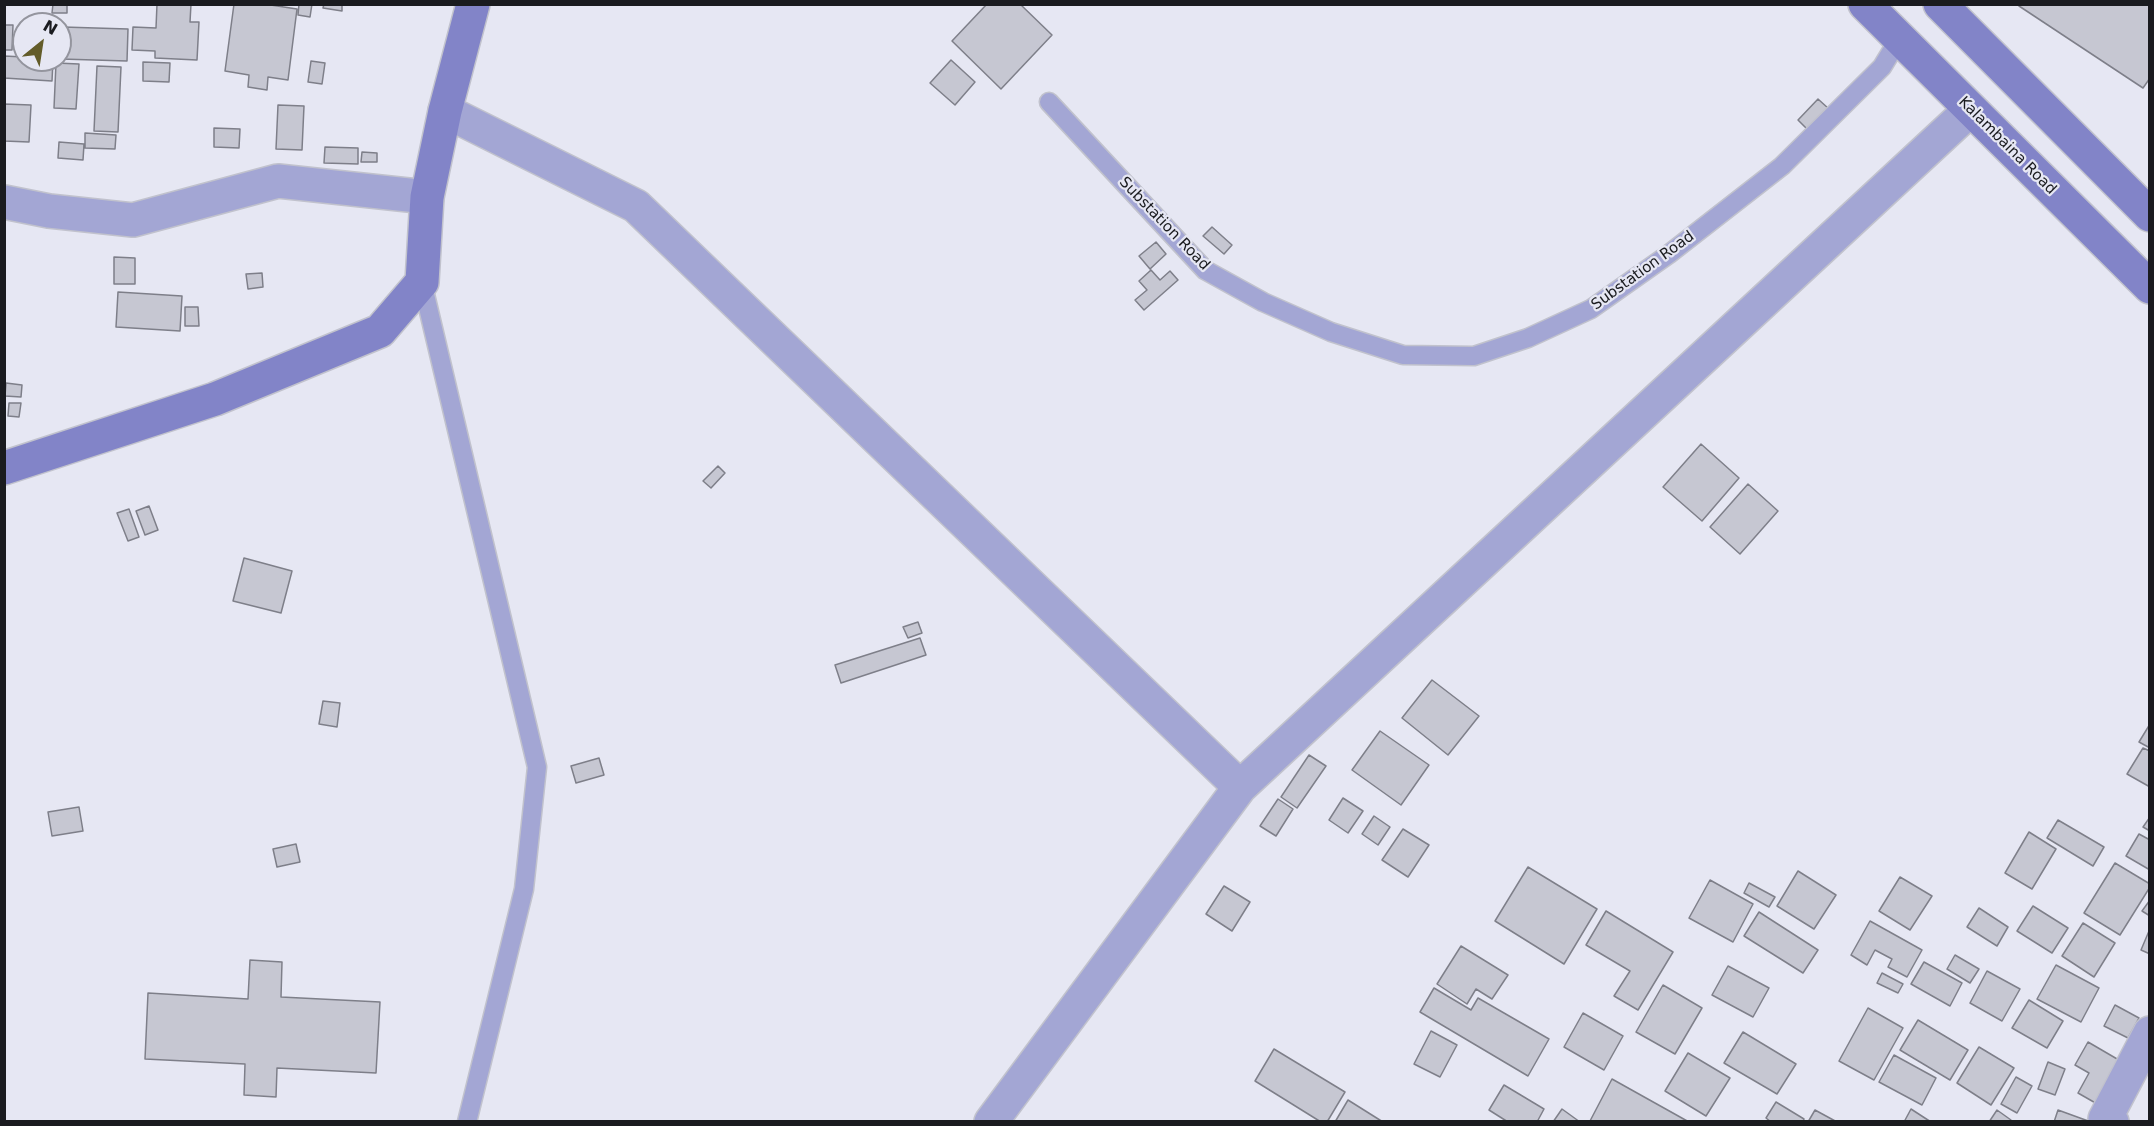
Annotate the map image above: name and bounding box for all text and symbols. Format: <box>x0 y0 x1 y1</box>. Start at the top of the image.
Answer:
north arrow <box>12 12 72 72</box>
text: N <box>40 16 61 39</box>
street label: Kalambaina Road <box>1954 93 2060 199</box>
street label: Substation Road <box>1115 174 1213 274</box>
street label: Substation Road <box>1588 228 1698 314</box>

